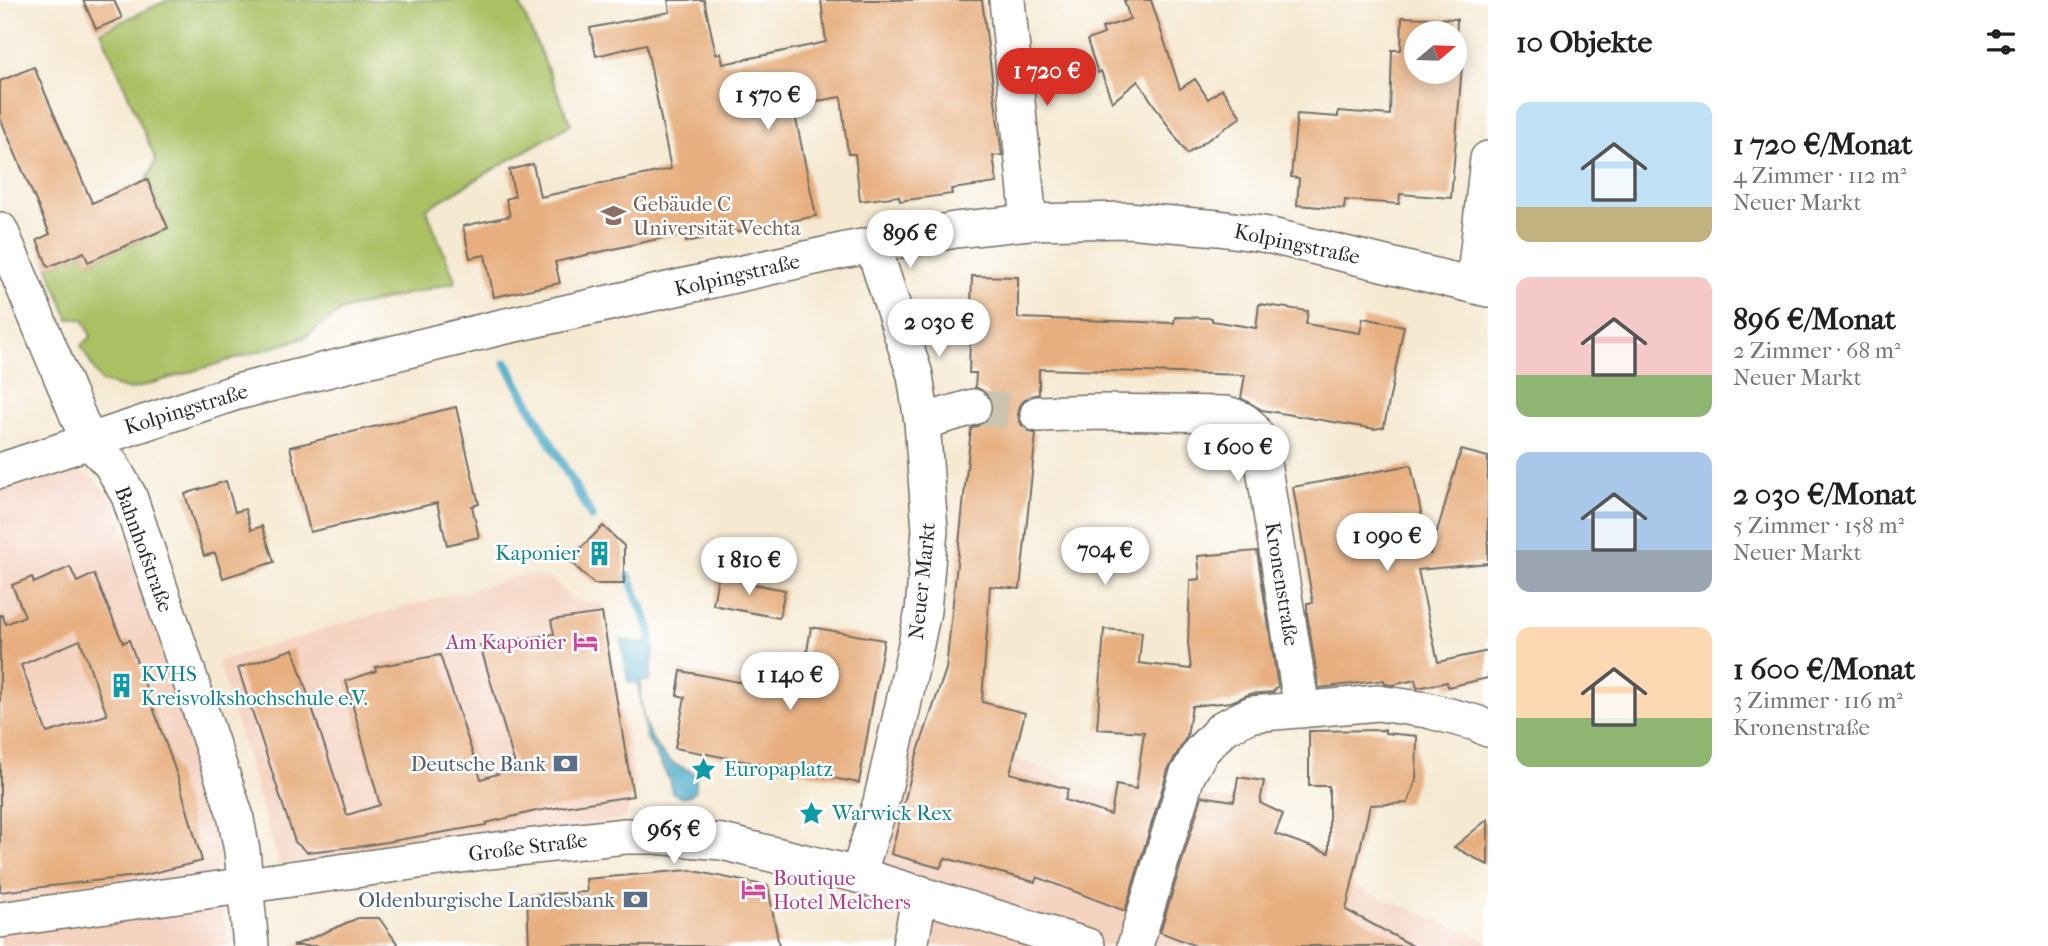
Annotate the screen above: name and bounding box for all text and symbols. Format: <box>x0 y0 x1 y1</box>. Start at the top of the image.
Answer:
north arrow <box>1404 21 1466 84</box>
map controls <box>1404 21 1467 84</box>
icon: filters <box>1982 23 2020 61</box>
text: 10 Objekte <box>1516 25 1652 60</box>
pin: 1 720 € <box>982 48 1112 108</box>
text: 1 720 € <box>1013 57 1081 84</box>
pin: 1 570 € <box>703 72 833 132</box>
text: 1 570 € <box>735 81 801 108</box>
text: 1 720 €/Monat <box>1733 127 1912 162</box>
icon: home <box>1572 130 1656 214</box>
text: 4 Zimmer · 112 m² <box>1733 162 1906 189</box>
text: Neuer Markt <box>1733 189 1862 216</box>
place label: Gebäude C Universität Vechta <box>633 192 801 240</box>
school or university icon: Gebäude C Universität Vechta <box>599 202 627 230</box>
pin: 896 € <box>861 210 959 270</box>
text: 896 € <box>883 219 937 246</box>
street label: Kolpingstraße <box>1232 219 1362 269</box>
street label: Kolpingstraße <box>672 249 802 301</box>
pin: 2 030 € <box>874 300 1004 359</box>
text: 896 €/Monat <box>1733 302 1896 337</box>
icon: home <box>1572 305 1656 389</box>
text: 2 030 € <box>904 308 974 335</box>
text: 2 Zimmer · 68 m² <box>1733 337 1900 364</box>
text: Neuer Markt <box>1733 364 1862 391</box>
street label: Kolpingstraße <box>121 379 251 439</box>
pin: 1 600 € <box>1173 424 1303 484</box>
text: 1 600 € <box>1203 433 1273 460</box>
text: 2 030 €/Monat <box>1733 477 1916 512</box>
icon: home <box>1572 480 1656 564</box>
street label: Bahnhofstraße <box>110 483 178 615</box>
text: 5 Zimmer · 158 m² <box>1733 512 1904 539</box>
pin: 1 090 € <box>1322 514 1452 573</box>
street label: Kronenstraße <box>1260 520 1304 648</box>
street label: Neuer Markt <box>904 521 940 641</box>
text: 1 090 € <box>1352 522 1422 549</box>
pin: 704 € <box>1056 528 1154 587</box>
text: 704 € <box>1077 536 1133 563</box>
pin: 1 810 € <box>684 538 814 597</box>
building icon: Kaponier <box>586 539 614 567</box>
text: Neuer Markt <box>1733 539 1862 566</box>
place label: Kaponier <box>495 541 580 565</box>
text: 1 810 € <box>717 546 781 573</box>
hotel icon: Am Kaponier <box>572 628 600 656</box>
place label: Am Kaponier <box>445 630 566 654</box>
pin: 1 140 € <box>725 652 855 712</box>
text: 1 600 €/Monat <box>1733 652 1915 687</box>
icon: home <box>1572 655 1656 739</box>
text: 1 140 € <box>757 661 823 688</box>
place label: KVHS Kreisvolkshochschule e.V. <box>141 662 368 710</box>
building icon: KVHS Kreisvolkshochschule e.V. <box>107 672 135 700</box>
text: 3 Zimmer · 116 m² <box>1733 687 1903 714</box>
text: Kronenstraße <box>1733 714 1870 741</box>
bank icon: Deutsche Bank <box>552 750 580 778</box>
place label: Deutsche Bank <box>410 752 546 776</box>
place icon: Europaplatz <box>690 755 718 783</box>
place label: Europaplatz <box>724 757 833 781</box>
place icon: Warwick Rex <box>798 799 826 827</box>
place label: Warwick Rex <box>831 801 952 825</box>
pin: 965 € <box>625 806 723 866</box>
text: 965 € <box>647 815 701 842</box>
street label: Große Straße <box>467 828 589 866</box>
place label: Boutique Hotel Melchers <box>773 866 911 914</box>
hotel icon: Boutique Hotel Melchers <box>739 876 767 904</box>
bank icon: Oldenburgische Landesbank <box>621 886 649 914</box>
place label: Oldenburgische Landesbank <box>358 888 615 912</box>

